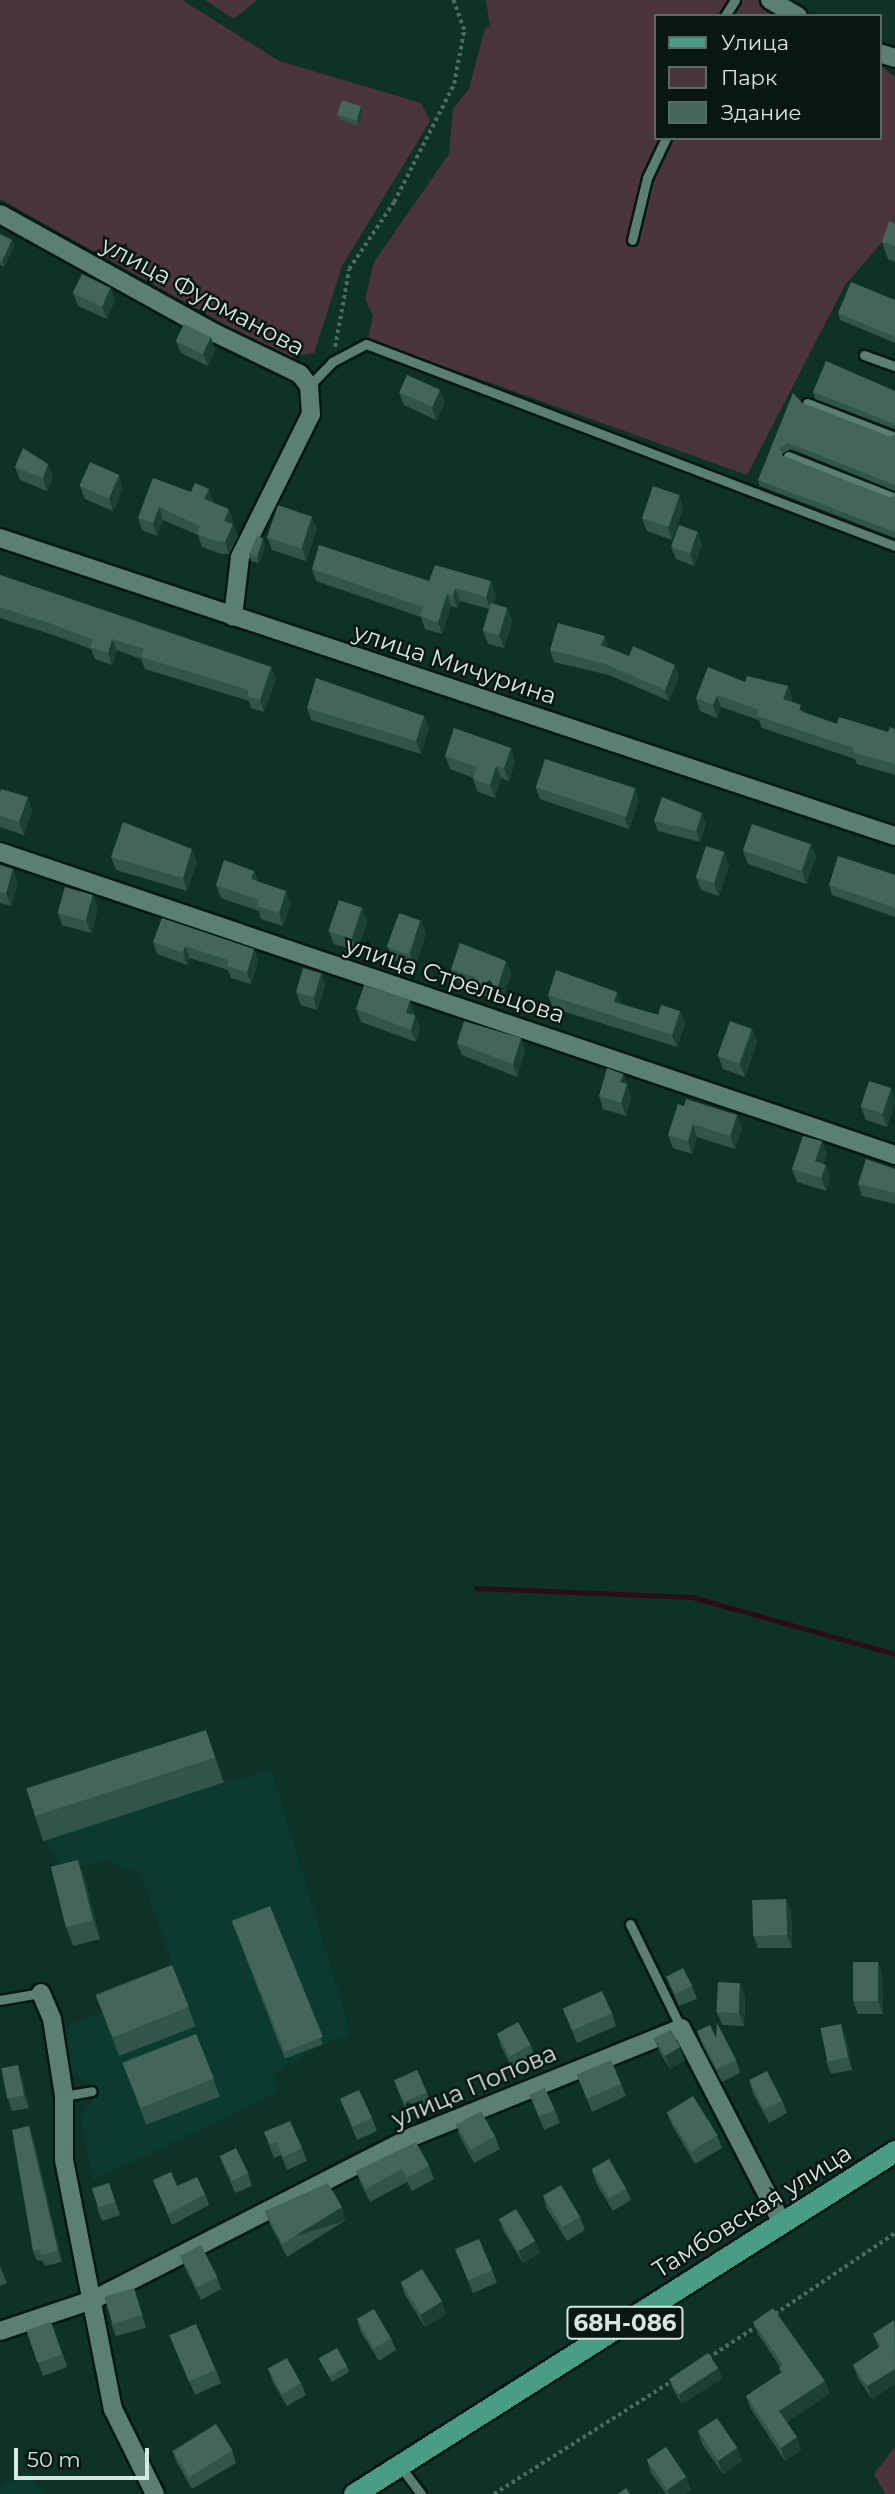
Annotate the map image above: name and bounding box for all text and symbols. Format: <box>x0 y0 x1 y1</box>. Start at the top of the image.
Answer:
legend <box>654 14 881 140</box>
text: Улица <box>721 30 789 55</box>
text: Парк <box>721 65 777 90</box>
text: Здание <box>721 100 802 125</box>
street label: улица Фурманова <box>96 230 310 362</box>
street label: улица Мичурина <box>350 618 560 710</box>
street label: улица Стрельцова <box>341 931 569 1029</box>
street label: улица Попова <box>387 2038 561 2134</box>
street label: Тамбовская улица <box>647 2138 857 2284</box>
road number: 68Н-086 <box>566 2304 684 2342</box>
scale bar <box>18 2434 152 2478</box>
text: 50 m <box>27 2447 81 2472</box>

